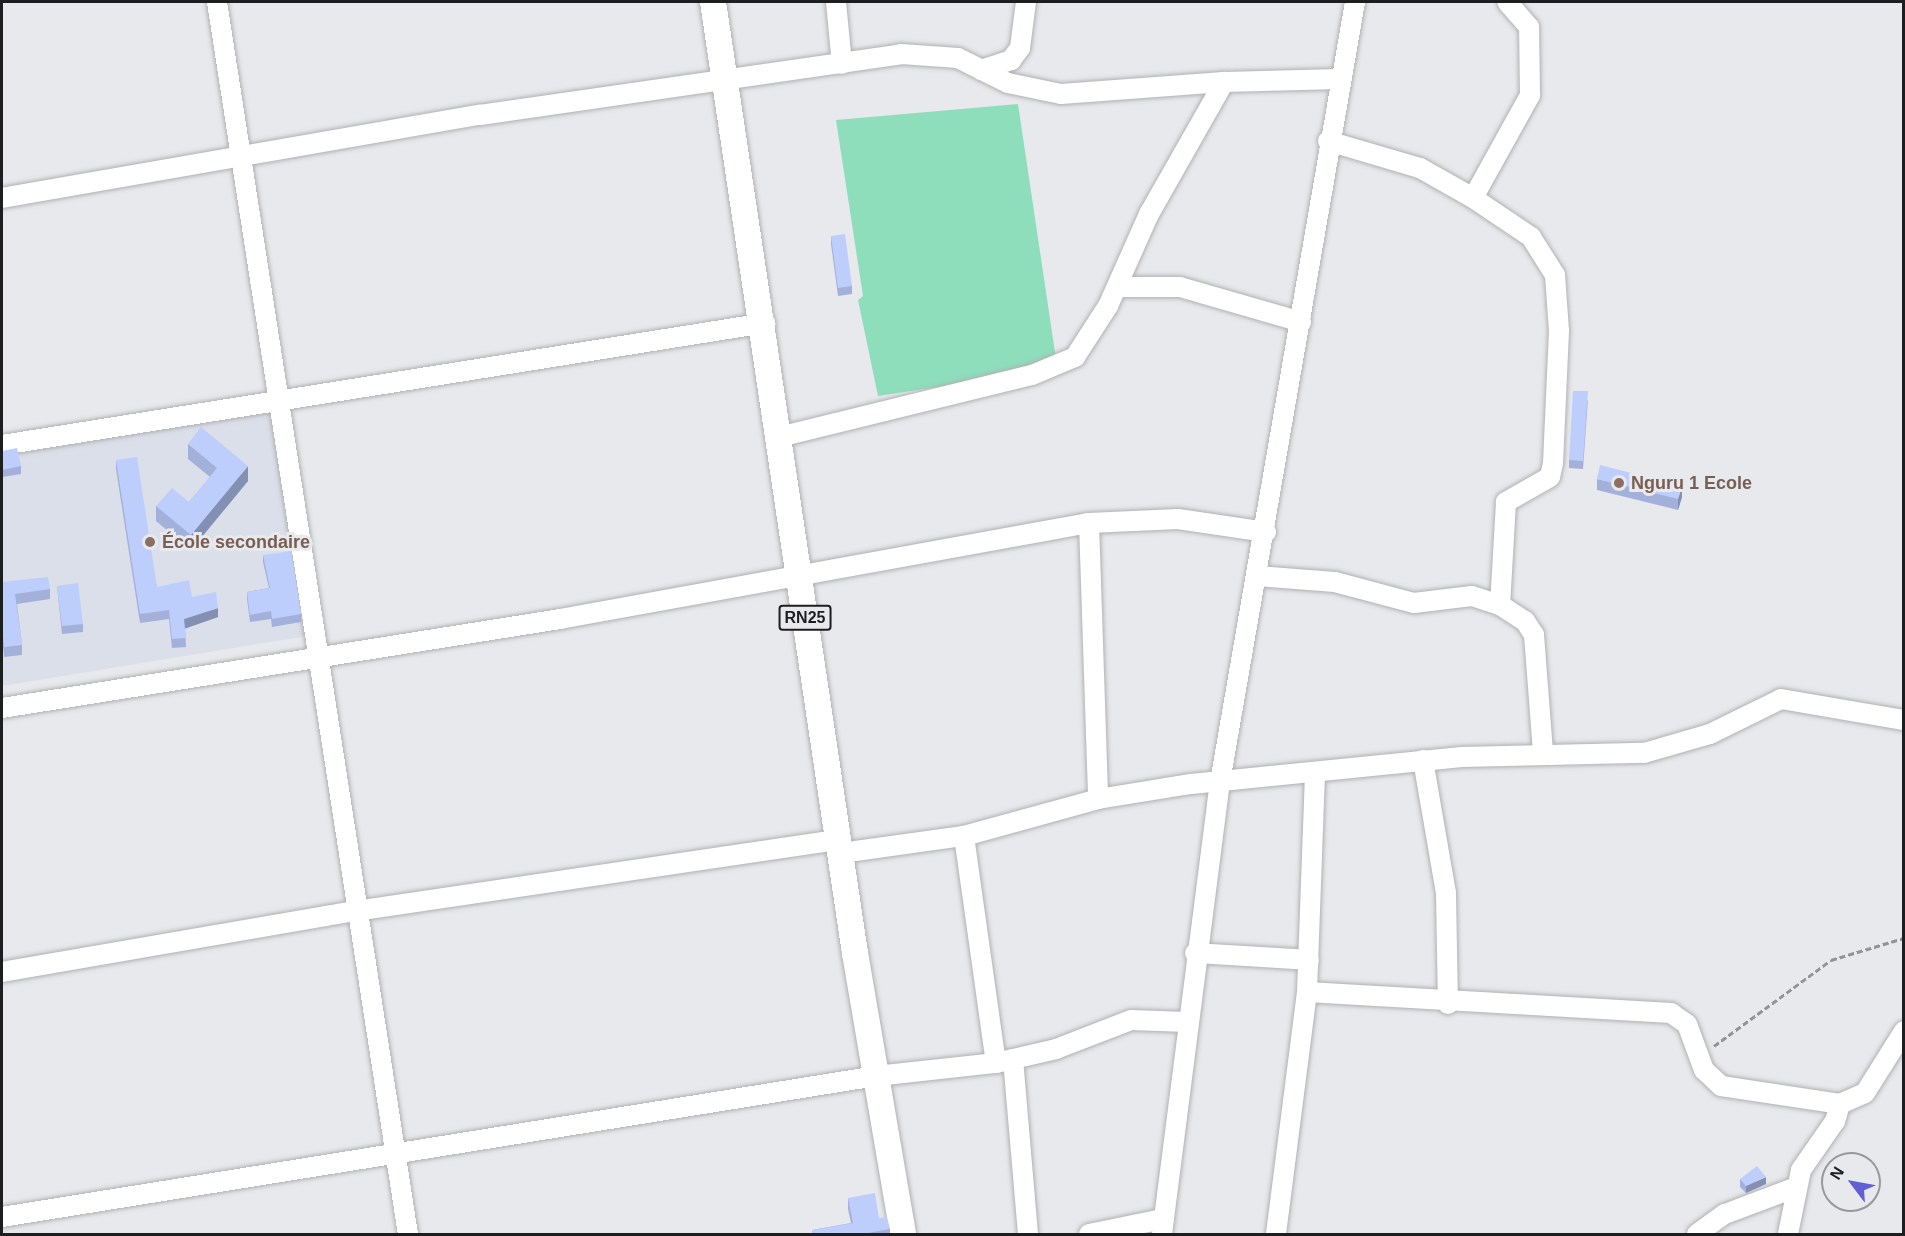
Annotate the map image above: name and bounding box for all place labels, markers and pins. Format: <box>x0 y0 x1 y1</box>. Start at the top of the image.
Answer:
place label: Nguru 1 Ecole <box>1631 472 1752 494</box>
marker: Nguru 1 Ecole <box>1612 476 1626 490</box>
place label: École secondaire <box>162 531 310 553</box>
marker: École secondaire <box>143 535 157 549</box>

